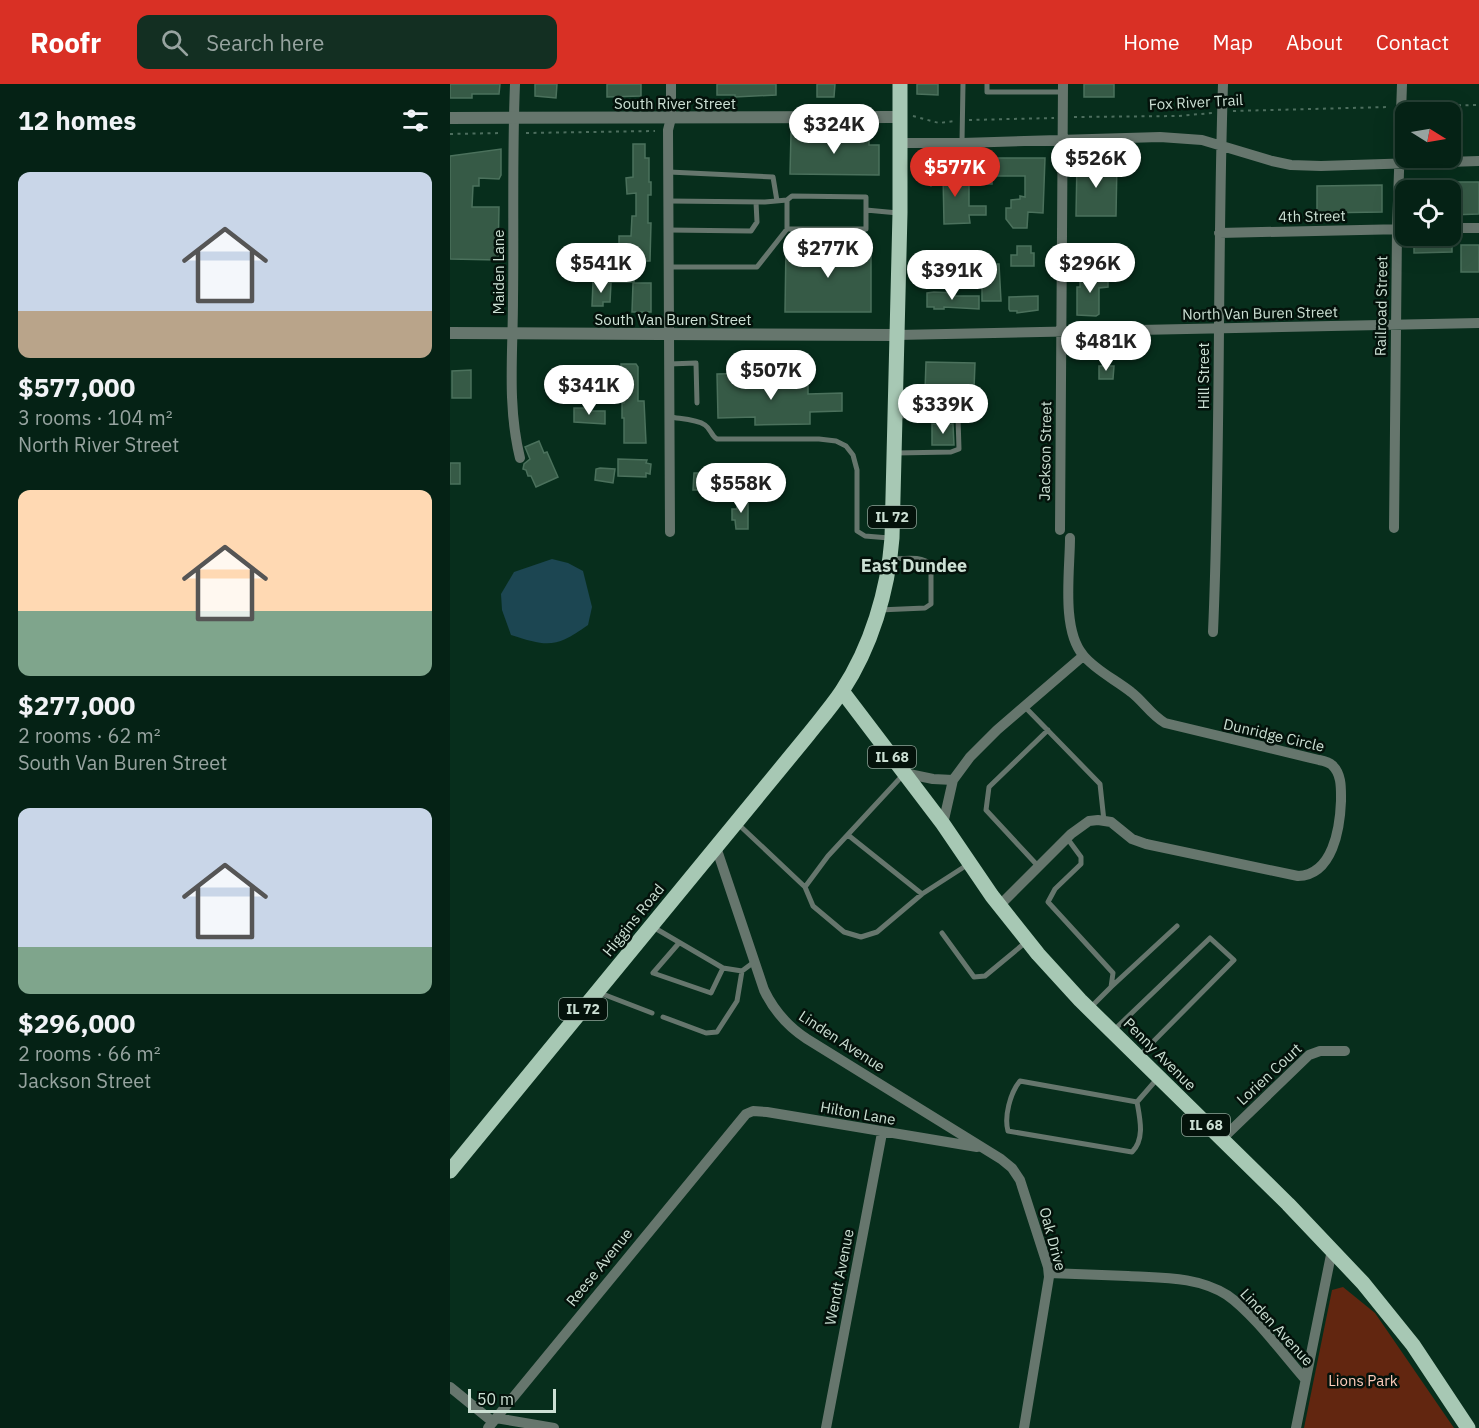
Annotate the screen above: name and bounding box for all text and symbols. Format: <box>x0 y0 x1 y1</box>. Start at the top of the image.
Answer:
search box <box>137 15 557 69</box>
text: Roofr <box>30 24 101 61</box>
icon: search <box>158 26 191 59</box>
text: Search here <box>206 28 324 57</box>
text: Home <box>1123 28 1180 56</box>
text: Map <box>1213 28 1253 56</box>
text: About <box>1286 28 1343 56</box>
text: Contact <box>1376 28 1449 56</box>
street label: Fox River Trail <box>1148 90 1244 114</box>
street label: South River Street <box>614 94 736 113</box>
north arrow <box>1395 102 1461 168</box>
map controls <box>1395 102 1461 246</box>
text: 12 homes <box>18 103 136 137</box>
icon: filters <box>399 104 432 137</box>
pin: $324K <box>792 104 876 155</box>
text: $324K <box>803 110 865 137</box>
pin: $526K <box>1054 138 1138 189</box>
text: $526K <box>1065 144 1127 171</box>
pin: $577K <box>913 147 997 198</box>
text: $577K <box>924 153 986 180</box>
button: locate <box>1395 180 1461 246</box>
street label: 4th Street <box>1278 206 1346 226</box>
icon: home <box>171 211 279 319</box>
pin: $277K <box>786 228 870 279</box>
street label: Maiden Lane <box>489 229 508 315</box>
text: $277K <box>797 234 859 261</box>
pin: $541K <box>559 243 643 294</box>
pin: $296K <box>1048 243 1132 294</box>
text: $541K <box>570 249 632 276</box>
text: $296K <box>1059 249 1121 276</box>
pin: $391K <box>910 250 994 301</box>
text: $391K <box>921 256 983 283</box>
street label: Railroad Street <box>1371 256 1391 356</box>
street label: North Van Buren Street <box>1182 302 1338 324</box>
street label: South Van Buren Street <box>595 310 751 329</box>
pin: $481K <box>1064 321 1148 372</box>
text: $481K <box>1075 327 1137 354</box>
street label: Hill Street <box>1194 342 1213 410</box>
pin: $507K <box>729 350 813 401</box>
text: $507K <box>740 356 802 383</box>
pin: $341K <box>547 365 631 416</box>
text: $577,000 <box>18 370 135 404</box>
text: $341K <box>558 371 620 398</box>
pin: $339K <box>901 384 985 435</box>
text: $339K <box>912 390 974 417</box>
street label: Jackson Street <box>1035 401 1055 501</box>
text: 3 rooms · 104 m² <box>18 404 173 431</box>
text: North River Street <box>18 431 179 458</box>
pin: $558K <box>699 463 783 514</box>
text: $558K <box>710 469 772 496</box>
road number: IL 72 <box>868 506 916 528</box>
icon: home <box>171 529 279 637</box>
district label: East Dundee <box>861 554 967 577</box>
text: $277,000 <box>18 688 135 722</box>
street label: Dunridge Circle <box>1222 714 1326 756</box>
text: 2 rooms · 62 m² <box>18 722 161 749</box>
road number: IL 68 <box>868 746 916 768</box>
text: South Van Buren Street <box>18 749 227 776</box>
icon: home <box>171 847 279 955</box>
street label: Higgins Road <box>598 880 668 960</box>
road number: IL 72 <box>559 998 607 1020</box>
text: $296,000 <box>18 1006 135 1040</box>
street label: Linden Avenue <box>795 1006 889 1076</box>
street label: Penny Avenue <box>1120 1014 1200 1094</box>
street label: Lorien Court <box>1232 1039 1306 1109</box>
text: 2 rooms · 66 m² <box>18 1040 161 1067</box>
text: Jackson Street <box>18 1067 151 1094</box>
street label: Hilton Lane <box>819 1097 897 1129</box>
road number: IL 68 <box>1182 1114 1230 1136</box>
street label: Oak Drive <box>1035 1205 1071 1273</box>
street label: Reese Avenue <box>562 1224 636 1310</box>
street label: Wendt Avenue <box>820 1227 858 1327</box>
street label: Linden Avenue <box>1236 1284 1318 1370</box>
park label: Lions Park <box>1328 1371 1398 1390</box>
scale bar <box>468 1386 556 1414</box>
text: 50 m <box>477 1389 514 1409</box>

